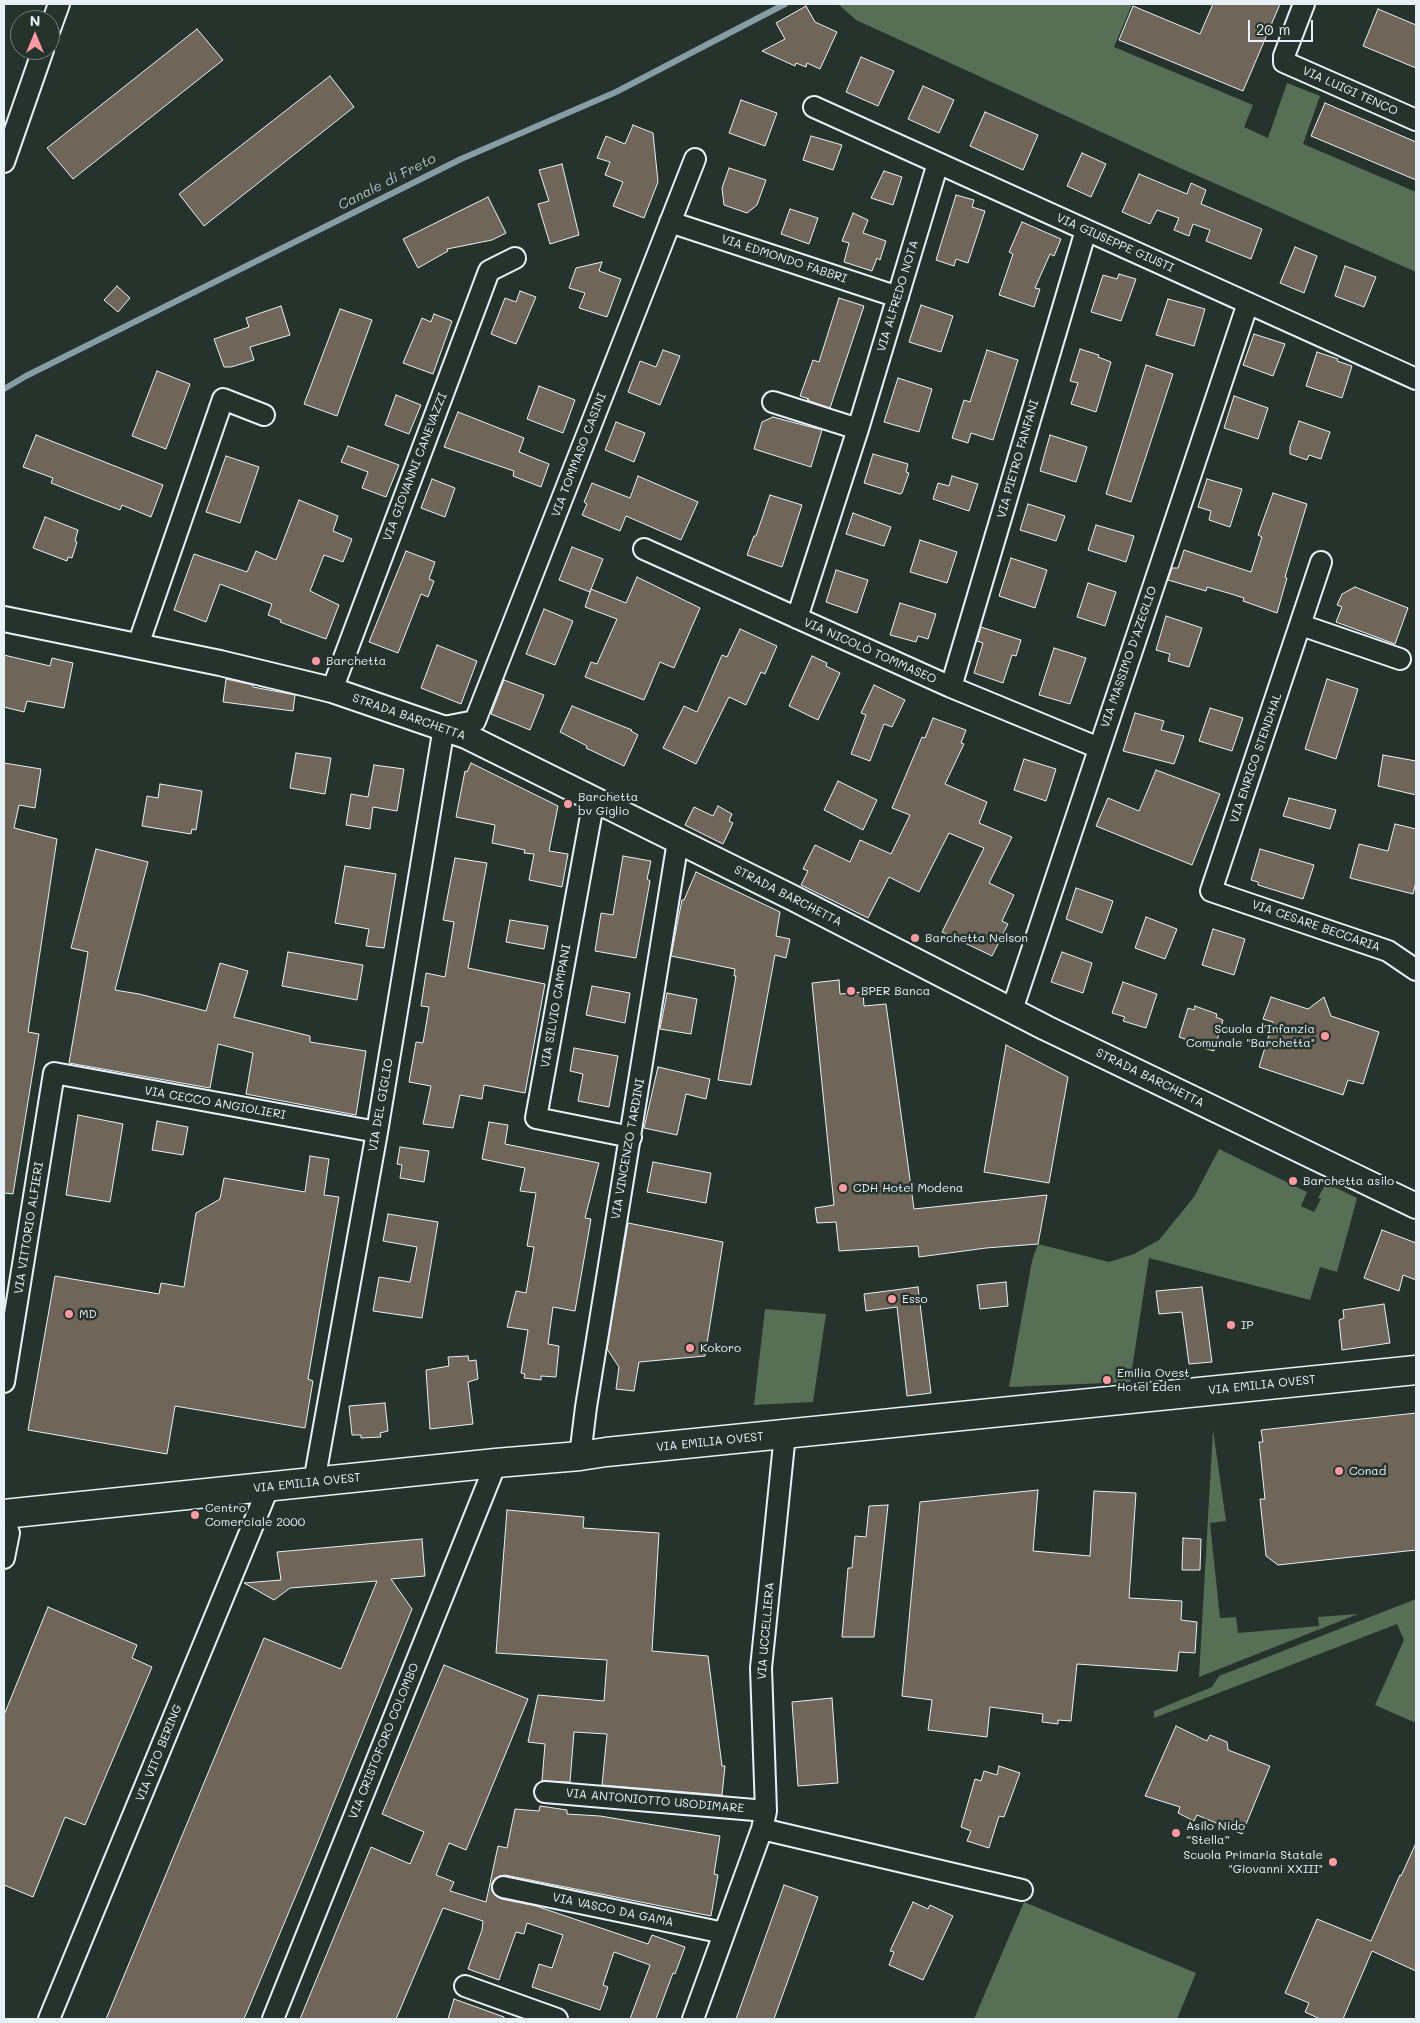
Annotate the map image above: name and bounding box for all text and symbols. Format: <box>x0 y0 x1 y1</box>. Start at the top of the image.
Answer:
north arrow <box>10 10 60 60</box>
scale bar <box>1250 10 1315 42</box>
text: N <box>30 11 40 30</box>
text: 20 m <box>1256 19 1290 39</box>
street label: VIA LUIGI TENCO <box>1300 63 1400 119</box>
water label: Canale di Freto <box>335 150 439 214</box>
street label: VIA GIUSEPPE GIUSTI <box>1054 211 1176 275</box>
street label: VIA EDMONDO FABBRI <box>719 232 849 286</box>
street label: VIA ALFREDO NOTA <box>874 238 922 354</box>
street label: VIA GIOVANNI CANEVAZZI <box>380 391 450 543</box>
street label: VIA TOMMASO CASINI <box>549 391 609 519</box>
street label: VIA PIETRO FANFANI <box>994 398 1042 520</box>
street label: VIA MASSIMO D'AZEGLIO <box>1098 584 1160 730</box>
street label: VIA NICOLÒ TOMMASEO <box>801 615 939 687</box>
place label: Barchetta <box>326 654 386 668</box>
marker: Barchetta <box>310 655 322 667</box>
street label: STRADA BARCHETTA <box>350 691 468 743</box>
street label: VIA ENRICO STENDHAL <box>1227 691 1285 825</box>
place label: Barchetta bv Giglio <box>578 790 638 818</box>
marker: Barchetta bv Giglio <box>562 798 574 810</box>
street label: STRADA BARCHETTA <box>732 863 844 929</box>
street label: VIA CESARE BECCARIA <box>1250 897 1382 955</box>
place label: Barchetta Nelson <box>925 931 1028 945</box>
marker: Barchetta Nelson <box>909 932 921 944</box>
street label: VIA SILVIO CAMPANI <box>538 943 574 1069</box>
place label: BPER Banca <box>861 984 930 998</box>
marker: BPER Banca <box>845 985 857 997</box>
place label: Scuola d'Infanzia Comunale "Barchetta" <box>1186 1022 1315 1050</box>
marker: Scuola d'Infanzia Comunale "Barchetta" <box>1319 1030 1331 1042</box>
street label: STRADA BARCHETTA <box>1093 1045 1207 1111</box>
street label: VIA DEL GIGLIO <box>366 1057 396 1153</box>
street label: VIA VINCENZO TARDINI <box>608 1077 648 1221</box>
street label: VIA CECCO ANGIOLIERI <box>143 1083 287 1123</box>
street label: VIA VITTORIO ALFIERI <box>11 1161 47 1295</box>
place label: Barchetta asilo <box>1303 1174 1394 1188</box>
marker: Barchetta asilo <box>1287 1175 1299 1187</box>
place label: CDH Hotel Modena <box>853 1181 963 1195</box>
marker: CDH Hotel Modena <box>837 1182 849 1194</box>
place label: Esso <box>902 1292 928 1306</box>
marker: Esso <box>886 1293 898 1305</box>
place label: MD <box>79 1307 97 1321</box>
marker: MD <box>63 1308 75 1320</box>
place label: IP <box>1241 1318 1254 1332</box>
marker: IP <box>1225 1319 1237 1331</box>
place label: Kokoro <box>700 1341 741 1355</box>
marker: Kokoro <box>684 1342 696 1354</box>
place label: Emilia Ovest Hotel Eden <box>1117 1366 1190 1394</box>
street label: VIA EMILIA OVEST <box>1208 1372 1316 1398</box>
marker: Emilia Ovest Hotel Eden <box>1101 1374 1113 1386</box>
street label: VIA EMILIA OVEST <box>656 1429 764 1455</box>
place label: Conad <box>1349 1464 1386 1478</box>
marker: Conad <box>1333 1465 1345 1477</box>
street label: VIA EMILIA OVEST <box>253 1470 361 1496</box>
place label: Centro Comerciale 2000 <box>205 1501 305 1529</box>
marker: Centro Comerciale 2000 <box>189 1509 201 1521</box>
street label: VIA UCCELLIERA <box>755 1582 777 1680</box>
street label: VIA CRISTOFORO COLOMBO <box>346 1661 422 1821</box>
street label: VIA VITO BERING <box>133 1702 185 1804</box>
street label: VIA ANTONIOTTO USODIMARE <box>565 1786 745 1816</box>
place label: Asilo Nido “Stella” <box>1186 1819 1245 1847</box>
marker: Asilo Nido “Stella” <box>1170 1827 1182 1839</box>
place label: Scuola Primaria Statale "Giovanni XXIII" <box>1183 1848 1323 1876</box>
marker: Scuola Primaria Statale "Giovanni XXIII" <box>1327 1856 1339 1868</box>
street label: VIA VASCO DA GAMA <box>551 1890 675 1930</box>

